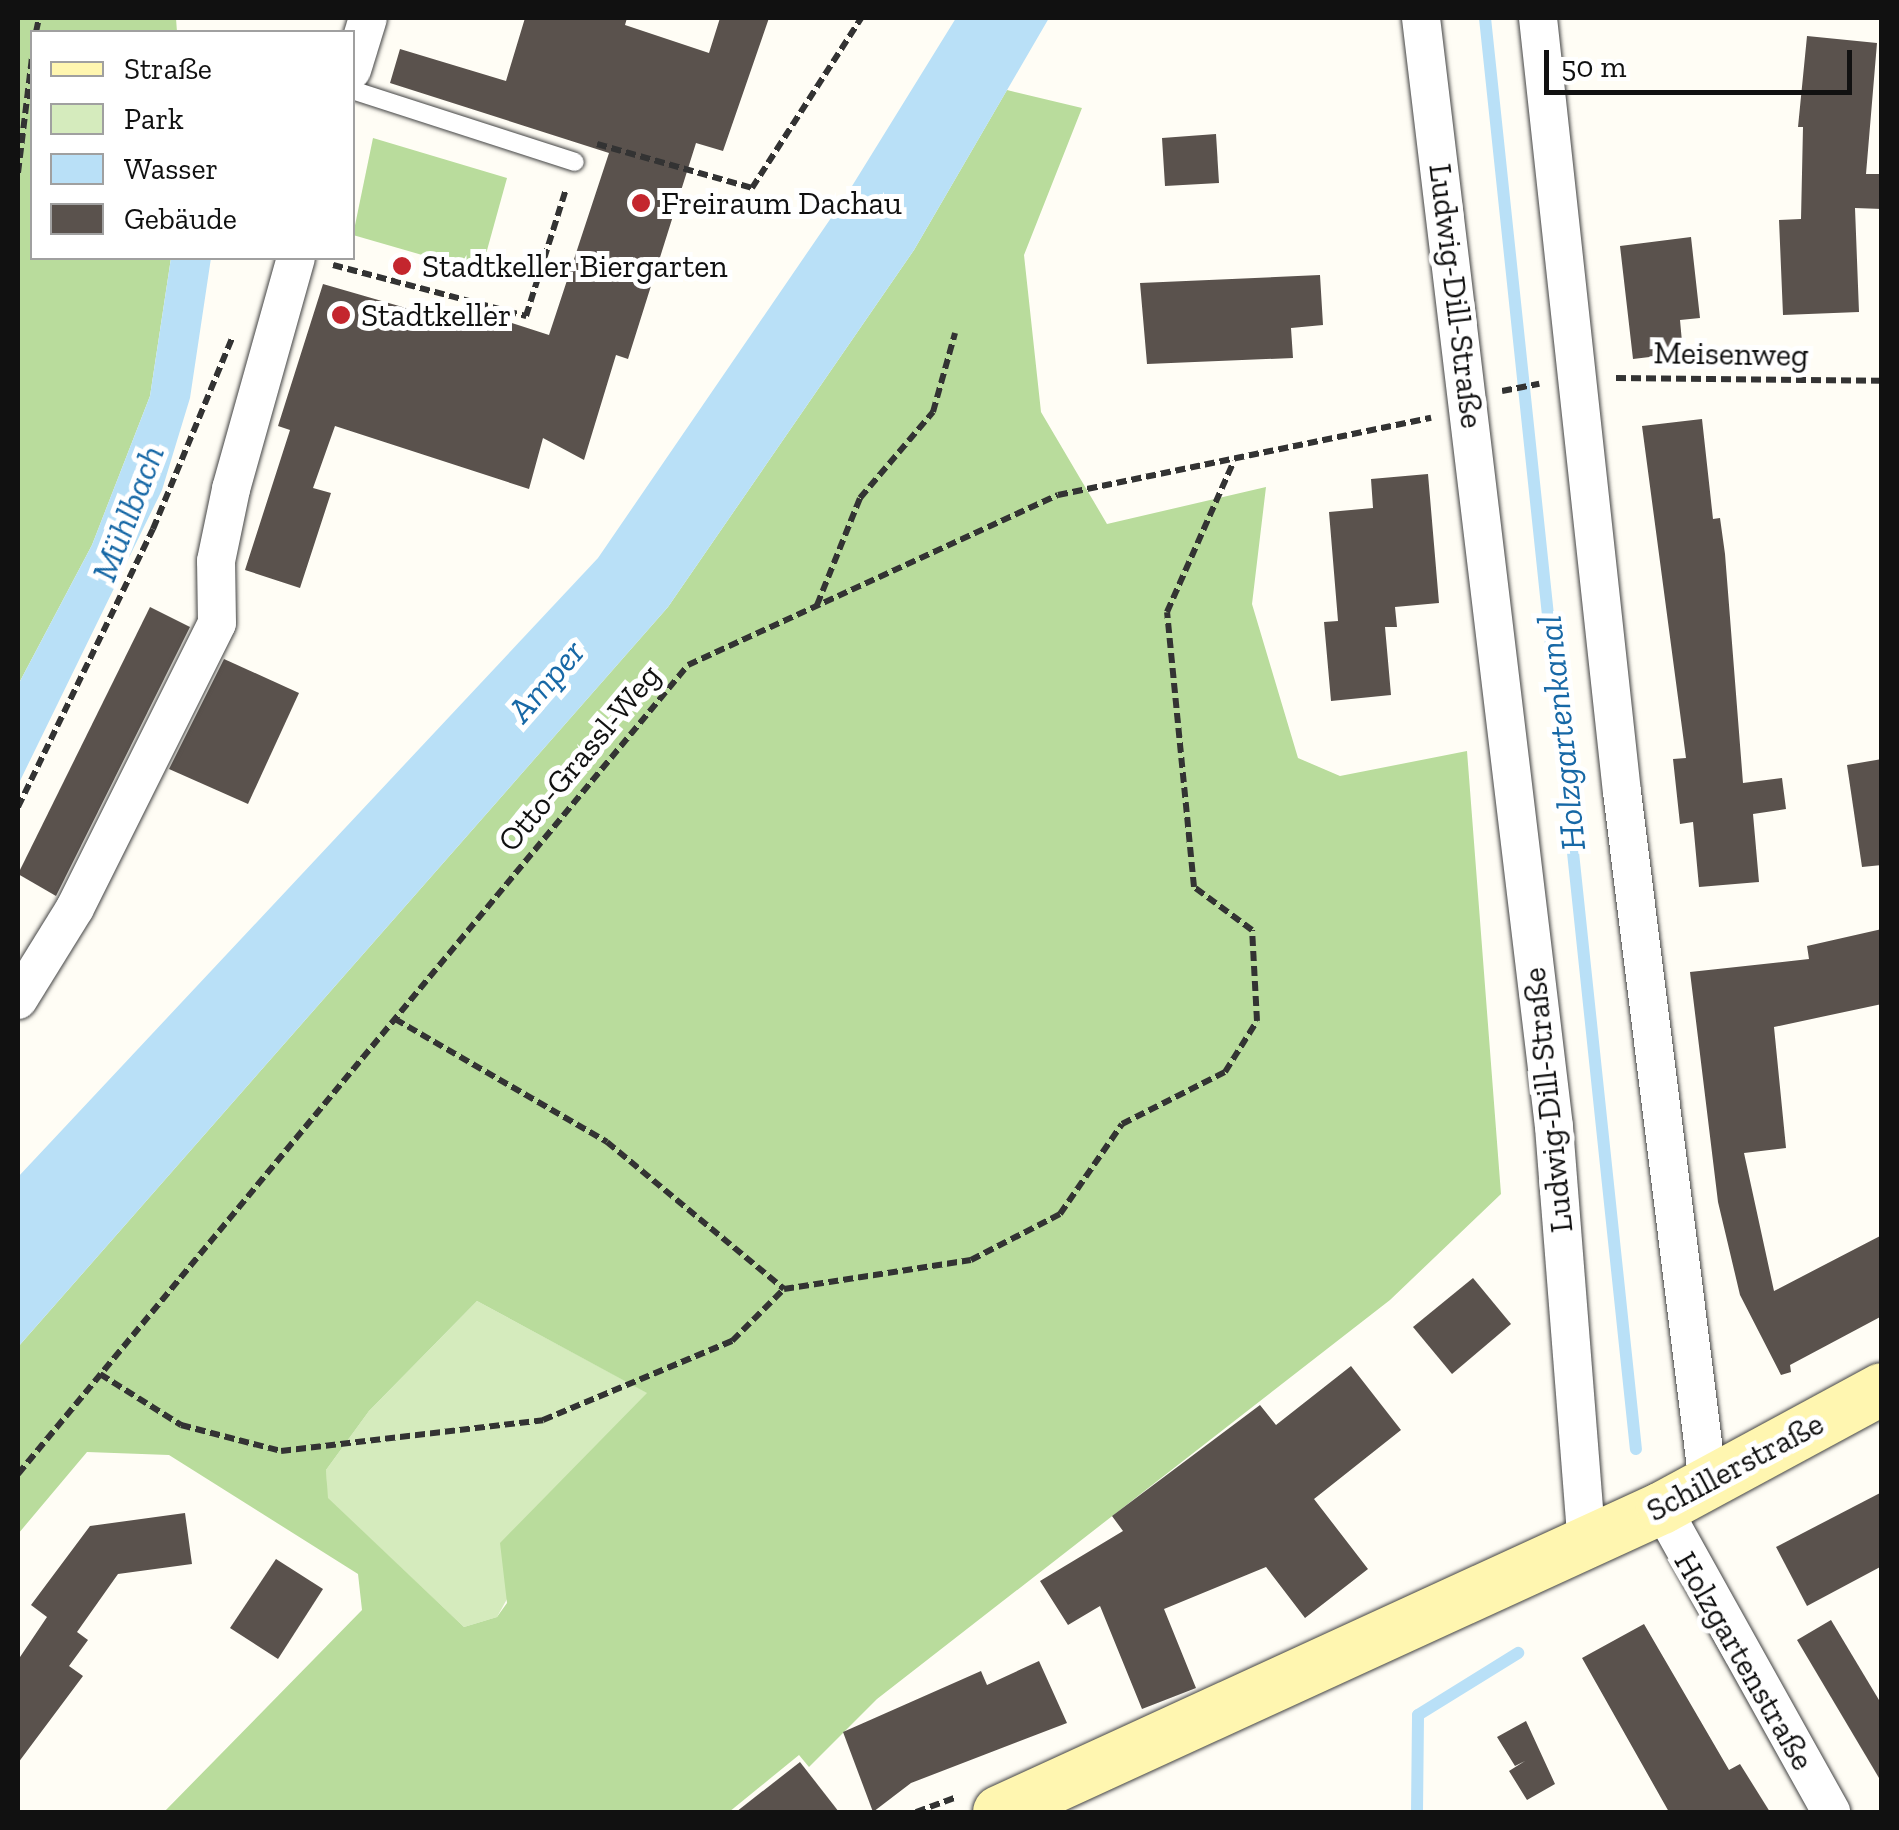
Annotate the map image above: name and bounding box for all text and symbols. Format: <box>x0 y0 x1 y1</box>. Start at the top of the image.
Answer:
legend <box>30 30 355 260</box>
scale bar <box>1549 30 1856 92</box>
text: 50 m <box>1561 49 1626 85</box>
text: Straße <box>124 51 212 87</box>
text: Park <box>124 101 184 137</box>
text: Wasser <box>124 151 218 187</box>
street label: Ludwig-Dill-Straße <box>1421 162 1491 430</box>
place label: Freiraum Dachau <box>661 184 902 222</box>
marker: Freiraum Dachau <box>630 192 652 214</box>
text: Gebäude <box>124 201 237 237</box>
place label: Stadtkeller Biergarten <box>422 247 728 285</box>
marker: Stadtkeller Biergarten <box>391 255 413 277</box>
place label: Stadtkeller <box>361 296 511 334</box>
marker: Stadtkeller <box>330 304 352 326</box>
street label: Meisenweg <box>1653 333 1809 375</box>
water label: Mühlbach <box>83 439 173 587</box>
water label: Holzgartenkanal <box>1528 613 1594 853</box>
water label: Amper <box>499 631 593 731</box>
street label: Otto-Grassl-Weg <box>490 657 668 859</box>
street label: Ludwig-Dill-Straße <box>1515 966 1581 1234</box>
street label: Schillerstraße <box>1640 1404 1830 1530</box>
street label: Holzgartenstraße <box>1666 1545 1822 1777</box>

